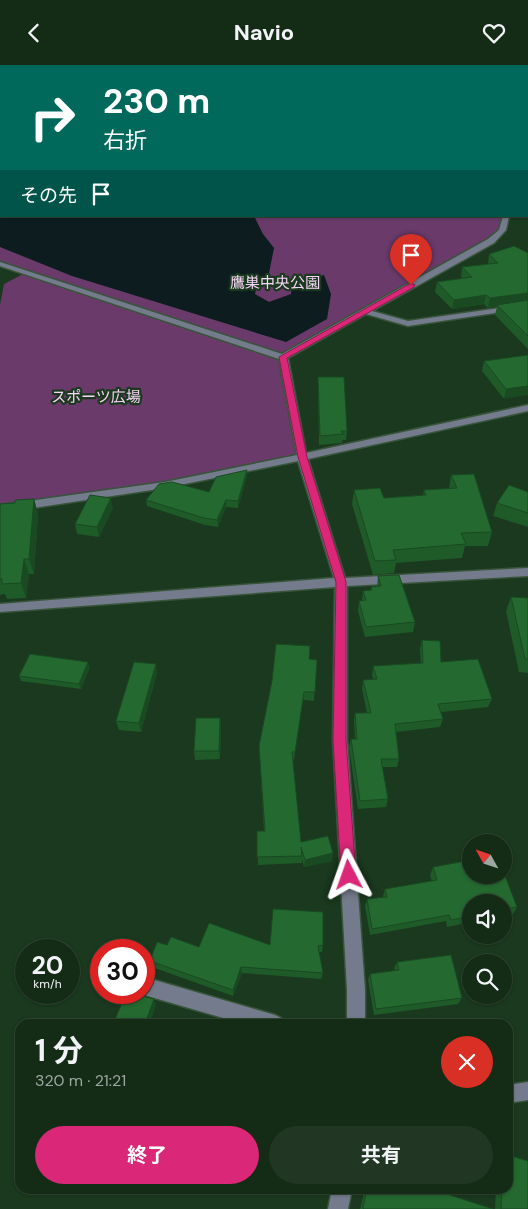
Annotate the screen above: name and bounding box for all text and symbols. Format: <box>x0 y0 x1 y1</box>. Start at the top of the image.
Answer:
text: Navio <box>234 18 294 47</box>
icon: back <box>20 19 48 47</box>
icon: heart <box>480 19 508 47</box>
text: 230 m <box>103 78 210 124</box>
icon: right <box>20 85 85 150</box>
text: 右折 <box>103 126 147 155</box>
icon: arrive <box>87 180 115 208</box>
text: その先 <box>20 183 77 208</box>
pin <box>390 234 432 285</box>
icon: arrive <box>397 241 425 269</box>
park label: 鷹巣中央公園 <box>230 273 320 293</box>
park label: スポーツ広場 <box>51 387 141 407</box>
north arrow <box>462 834 512 884</box>
map controls <box>462 834 512 1004</box>
position arrow <box>322 848 374 900</box>
button: sound <box>462 894 512 944</box>
speed limit sign: 30 <box>90 939 155 1004</box>
text: 20 <box>32 949 63 982</box>
button: search <box>462 954 512 1004</box>
text: km/h <box>33 976 62 992</box>
text: 1 分 <box>35 1031 83 1070</box>
button: close <box>441 1036 493 1088</box>
text: 320 m · 21:21 <box>35 1070 126 1091</box>
button: 終了 <box>35 1126 259 1184</box>
button: 共有 <box>269 1126 493 1184</box>

